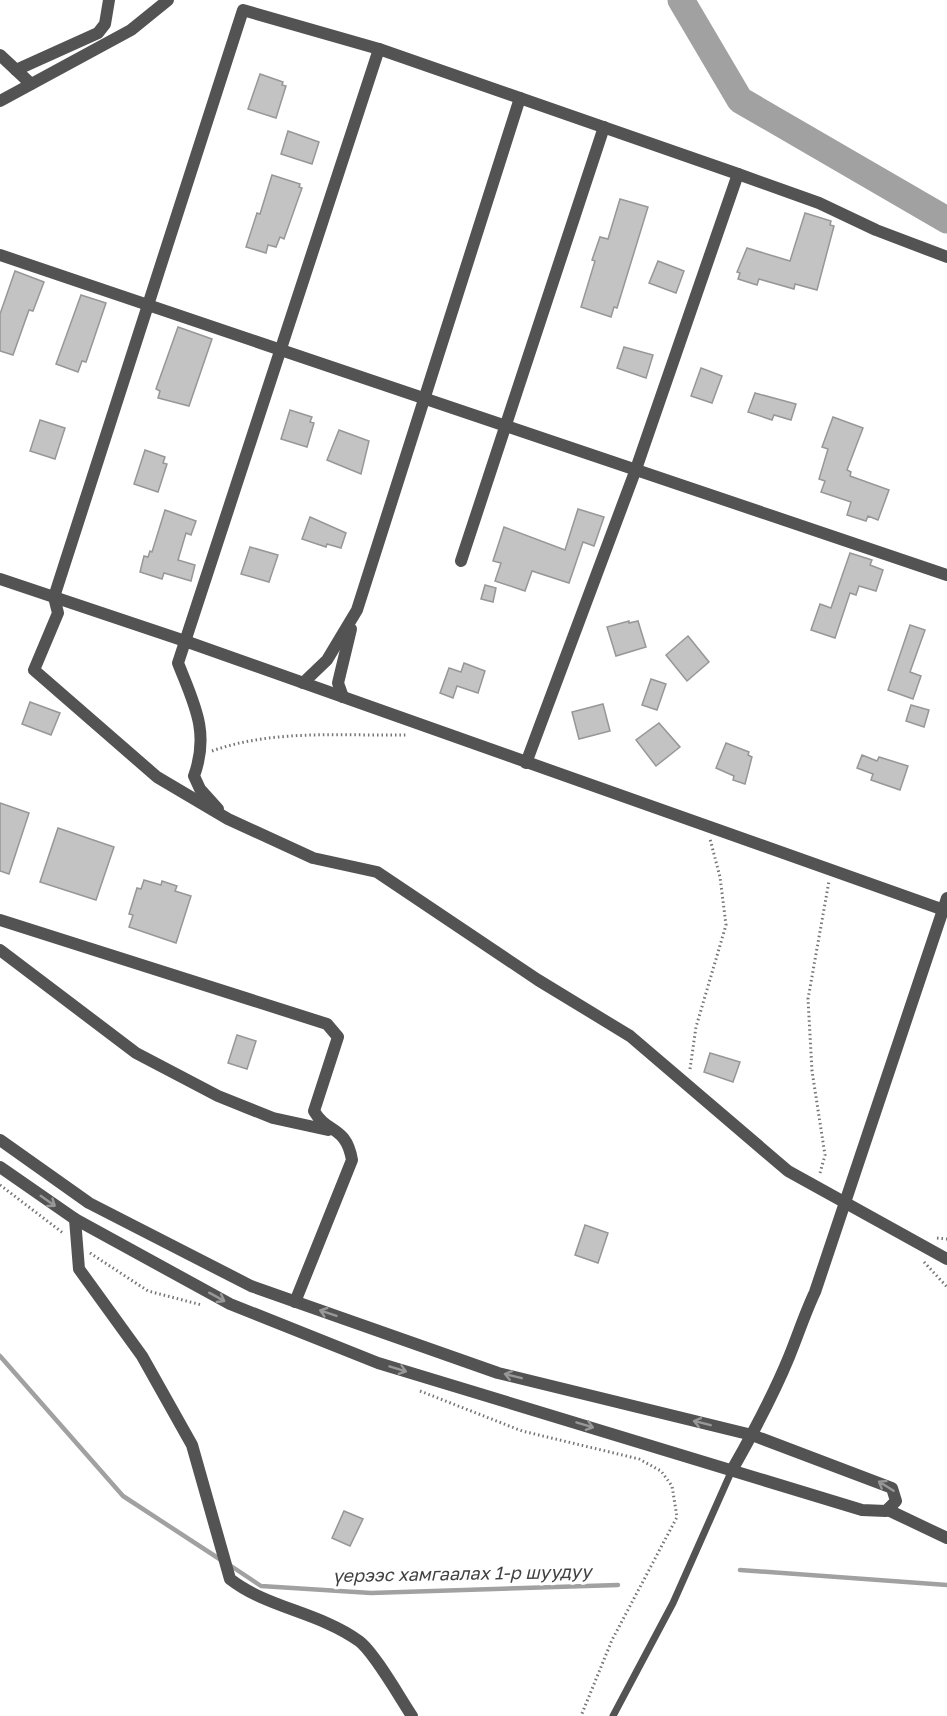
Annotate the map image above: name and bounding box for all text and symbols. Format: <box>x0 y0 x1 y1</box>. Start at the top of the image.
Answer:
one-way arrow <box>39 1195 56 1207</box>
one-way arrow <box>208 1291 225 1303</box>
one-way arrow <box>320 1307 338 1318</box>
one-way arrow <box>388 1364 407 1375</box>
one-way arrow <box>504 1370 523 1382</box>
one-way arrow <box>693 1417 712 1429</box>
one-way arrow <box>575 1420 594 1431</box>
one-way arrow <box>878 1480 895 1492</box>
water label: үерээс хамгаалах 1-р шуудуу <box>332 1560 594 1587</box>

